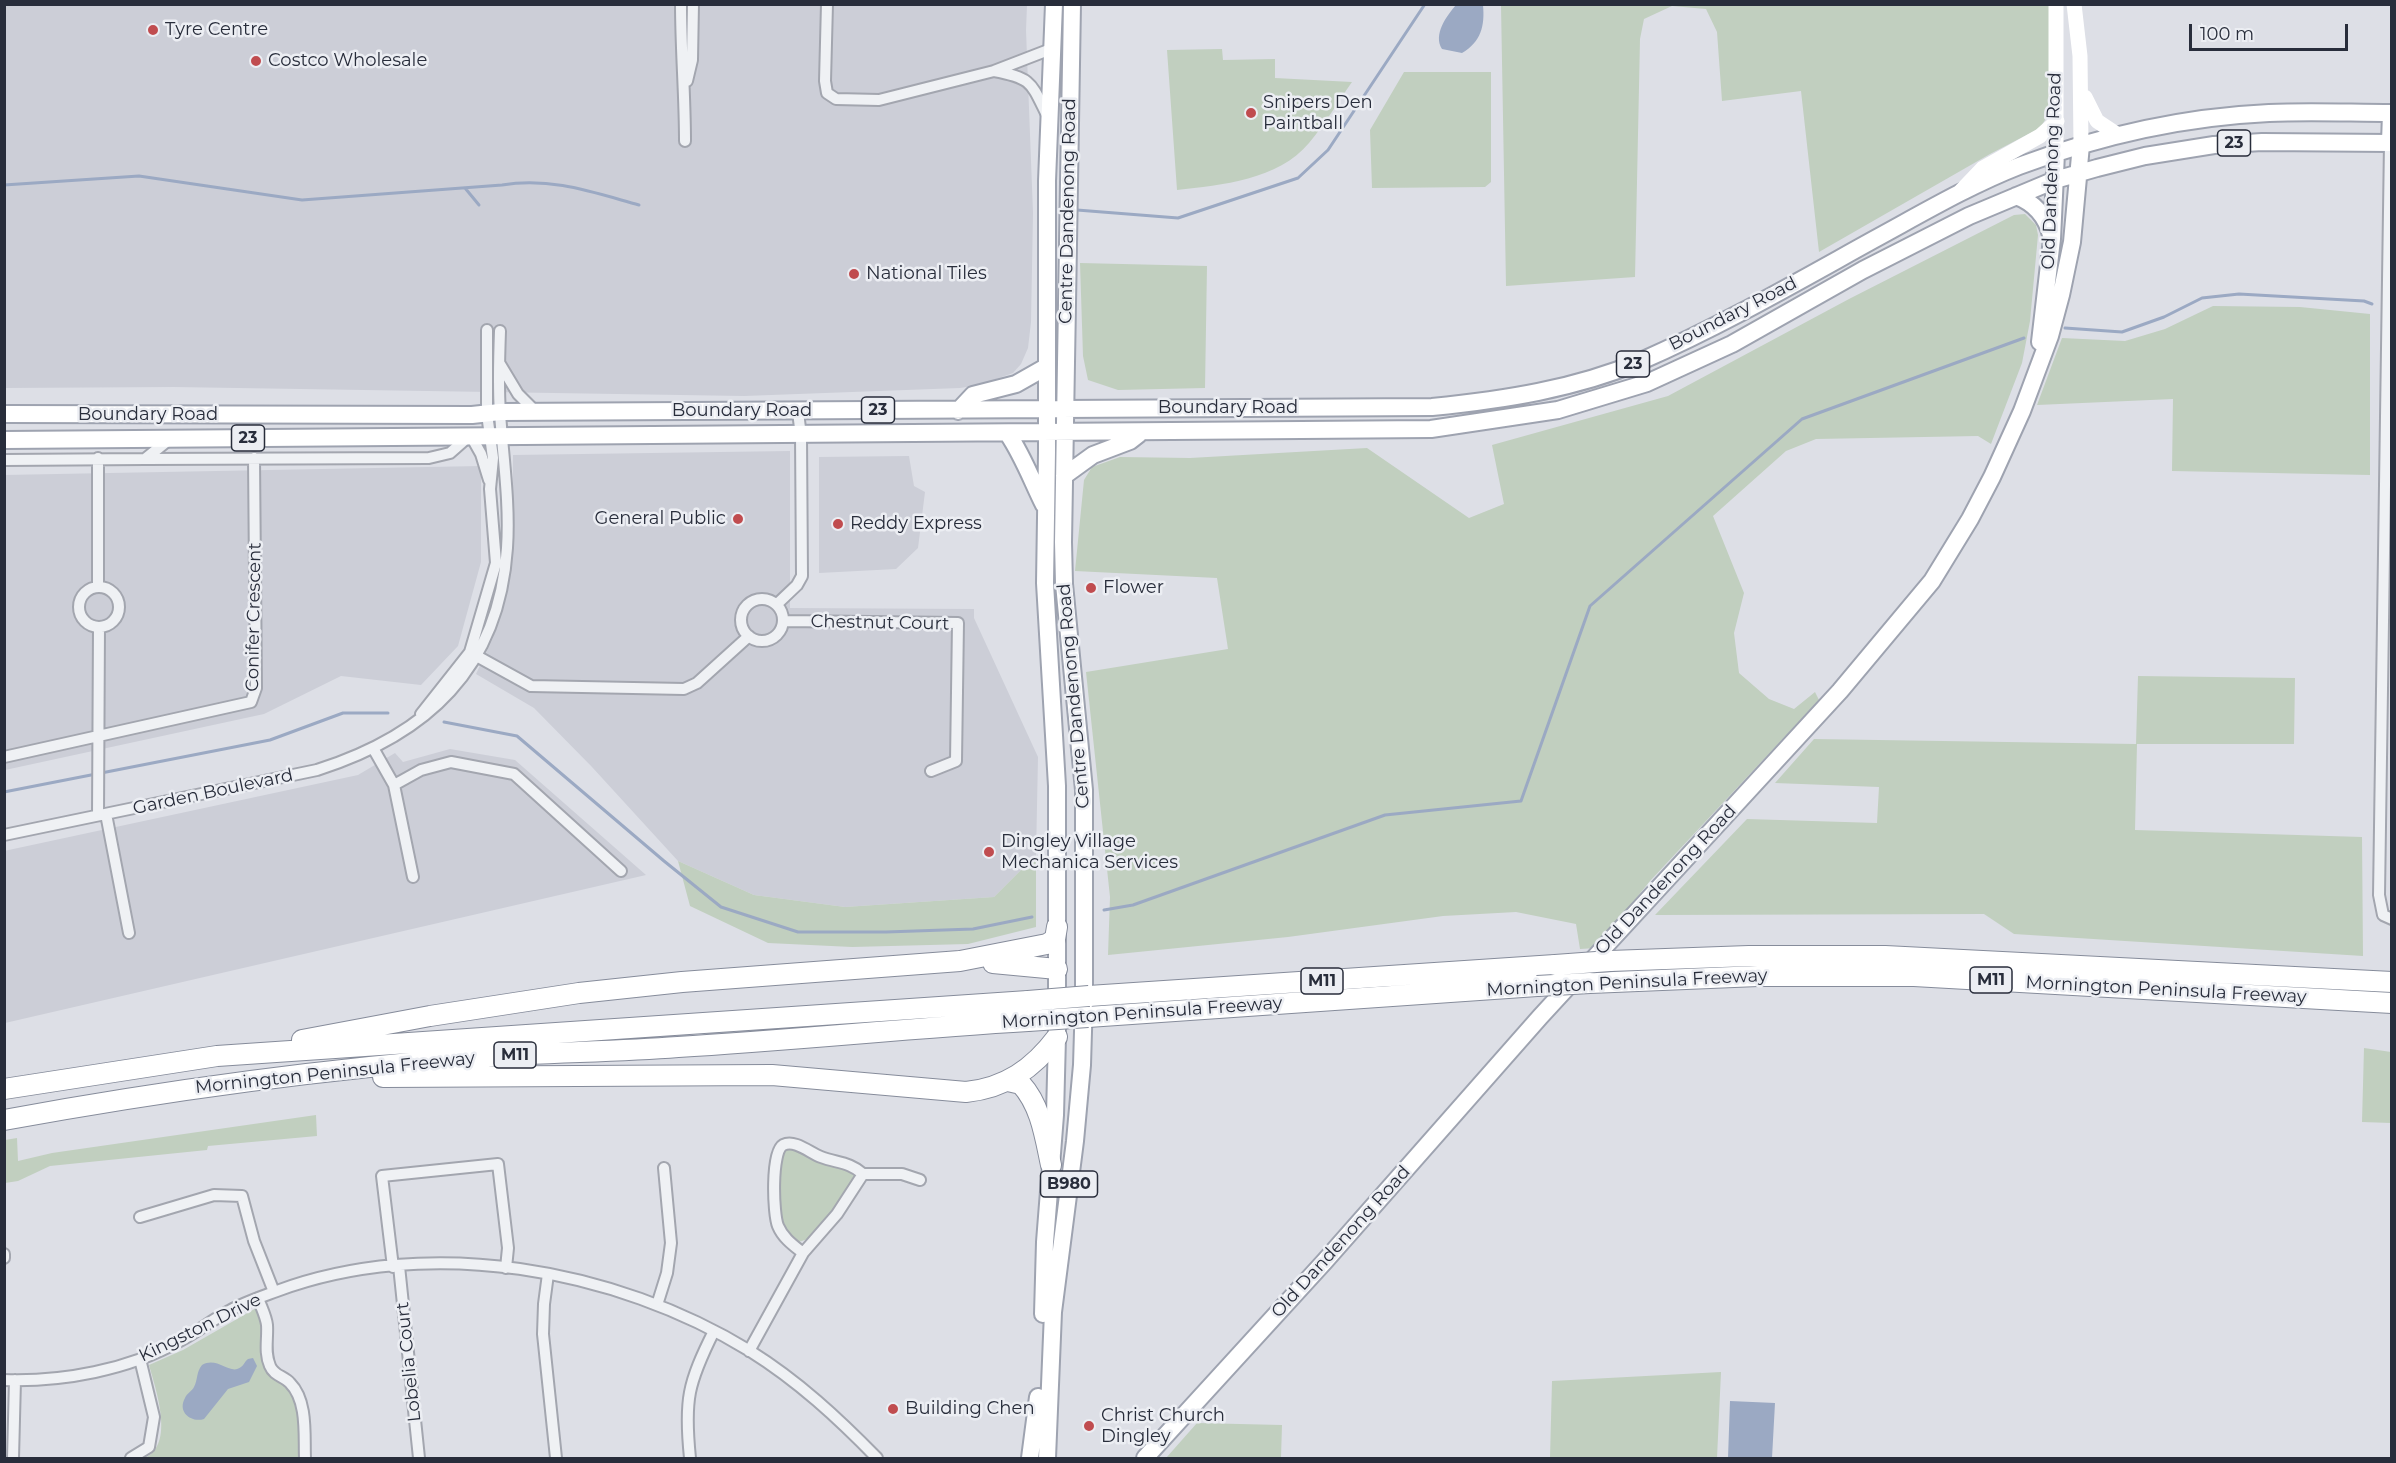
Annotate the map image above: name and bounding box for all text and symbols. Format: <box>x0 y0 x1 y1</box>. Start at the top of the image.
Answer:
scale bar <box>2192 12 2351 50</box>
place label: Tyre Centre <box>165 19 268 41</box>
marker: Tyre Centre <box>146 23 160 37</box>
text: 100 m <box>2200 23 2254 45</box>
place label: Costco Wholesale <box>268 50 427 72</box>
marker: Costco Wholesale <box>249 54 263 68</box>
street label: Old Dandenong Road <box>2038 72 2066 270</box>
place label: Snipers Den Paintball <box>1263 92 1373 134</box>
street label: Centre Dandenong Road <box>1055 98 1081 324</box>
marker: Snipers Den Paintball <box>1244 106 1258 120</box>
road number: 23 <box>2218 130 2250 156</box>
place label: National Tiles <box>866 263 987 285</box>
marker: National Tiles <box>847 267 861 281</box>
street label: Boundary Road <box>1665 272 1801 356</box>
road number: 23 <box>1616 351 1650 377</box>
road number: 23 <box>862 397 894 423</box>
street label: Boundary Road <box>1158 397 1298 419</box>
street label: Boundary Road <box>672 400 812 422</box>
street label: Boundary Road <box>78 404 218 426</box>
road number: 23 <box>232 425 264 451</box>
place label: General Public <box>594 508 726 530</box>
marker: General Public <box>731 512 745 526</box>
place label: Reddy Express <box>850 513 982 535</box>
marker: Reddy Express <box>831 517 845 531</box>
street label: Conifer Crescent <box>242 542 266 692</box>
place label: Flower <box>1103 577 1164 599</box>
marker: Flower <box>1084 581 1098 595</box>
street label: Centre Dandenong Road <box>1053 583 1095 809</box>
street label: Chestnut Court <box>810 611 950 635</box>
street label: Garden Boulevard <box>131 764 295 820</box>
street label: Old Dandenong Road <box>1591 800 1741 960</box>
place label: Dingley Village Mechanica Services <box>1001 831 1178 874</box>
marker: Dingley Village Mechanica Services <box>982 845 996 859</box>
street label: Mornington Peninsula Freeway <box>1486 965 1768 1001</box>
road number: M11 <box>1970 967 2012 993</box>
road number: M11 <box>1301 968 1343 994</box>
street label: Mornington Peninsula Freeway <box>2025 972 2307 1008</box>
street label: Mornington Peninsula Freeway <box>1001 992 1283 1034</box>
road number: M11 <box>494 1042 536 1068</box>
street label: Mornington Peninsula Freeway <box>194 1048 476 1098</box>
street label: Old Dandenong Road <box>1267 1161 1415 1323</box>
road number: B980 <box>1040 1171 1098 1197</box>
street label: Kingston Drive <box>135 1289 265 1367</box>
street label: Lobelia Court <box>392 1301 426 1423</box>
place label: Building Chen <box>905 1398 1035 1420</box>
marker: Building Chen <box>886 1402 900 1416</box>
place label: Christ Church Dingley <box>1101 1405 1225 1448</box>
marker: Christ Church Dingley <box>1082 1419 1096 1433</box>

